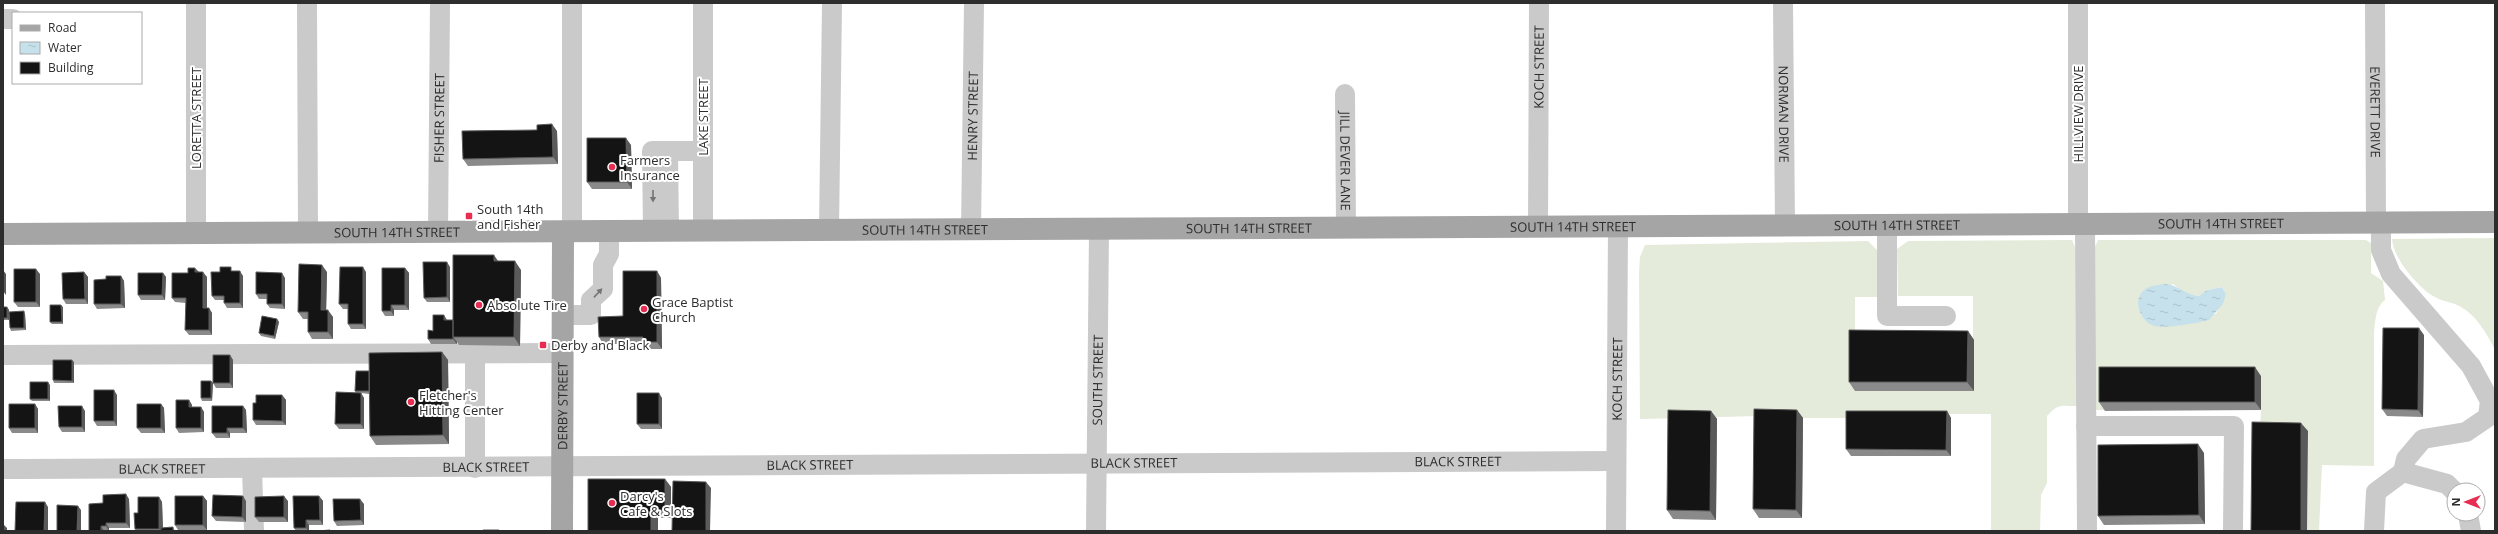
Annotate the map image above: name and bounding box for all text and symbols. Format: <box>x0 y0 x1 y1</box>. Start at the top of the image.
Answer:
legend <box>12 12 142 84</box>
text: Road <box>48 19 77 36</box>
street label: KOCH STREET <box>1530 25 1548 109</box>
text: Water <box>48 39 82 56</box>
text: Building <box>48 59 94 76</box>
street label: NORMAN DRIVE <box>1775 65 1793 163</box>
street label: LORETTA STREET <box>187 66 205 169</box>
street label: HILLVIEW DRIVE <box>2069 66 2087 162</box>
street label: EVERETT DRIVE <box>2366 66 2385 158</box>
street label: HENRY STREET <box>963 70 982 161</box>
street label: FISHER STREET <box>430 72 448 163</box>
street label: LAKE STREET <box>694 77 712 156</box>
street label: JILL DEVER LANE <box>1336 109 1355 211</box>
place label: Farmers Insurance <box>620 151 680 184</box>
marker: Farmers Insurance <box>607 162 617 172</box>
one-way arrow <box>650 190 656 203</box>
place label: South 14th and Fisher <box>477 200 543 233</box>
marker: South 14th and Fisher <box>464 211 474 221</box>
street label: SOUTH 14TH STREET <box>2158 214 2285 233</box>
street label: SOUTH 14TH STREET <box>1834 216 1961 234</box>
street label: SOUTH 14TH STREET <box>1510 217 1637 236</box>
street label: SOUTH 14TH STREET <box>1186 219 1313 237</box>
street label: SOUTH 14TH STREET <box>862 220 989 239</box>
street label: SOUTH 14TH STREET <box>334 223 461 241</box>
one-way arrow <box>593 288 603 298</box>
place label: Grace Baptist Church <box>652 293 734 326</box>
place label: Absolute Tire <box>487 296 567 314</box>
marker: Absolute Tire <box>474 300 484 310</box>
marker: Grace Baptist Church <box>639 304 649 314</box>
street label: SOUTH STREET <box>1088 334 1107 426</box>
place label: Derby and Black <box>551 336 650 354</box>
street label: KOCH STREET <box>1608 336 1626 421</box>
marker: Derby and Black <box>538 340 548 350</box>
street label: DERBY STREET <box>553 361 572 450</box>
place label: Fletcher's Hitting Center <box>419 386 504 419</box>
marker: Fletcher's Hitting Center <box>406 397 416 407</box>
street label: BLACK STREET <box>1415 452 1502 470</box>
street label: BLACK STREET <box>1090 453 1178 472</box>
street label: BLACK STREET <box>766 455 854 474</box>
street label: BLACK STREET <box>442 458 530 476</box>
street label: BLACK STREET <box>118 459 206 478</box>
north arrow <box>2446 482 2486 522</box>
place label: Darcy's Cafe & Slots <box>620 487 692 520</box>
marker: Darcy's Cafe & Slots <box>607 498 617 508</box>
text: N <box>2448 498 2463 506</box>

